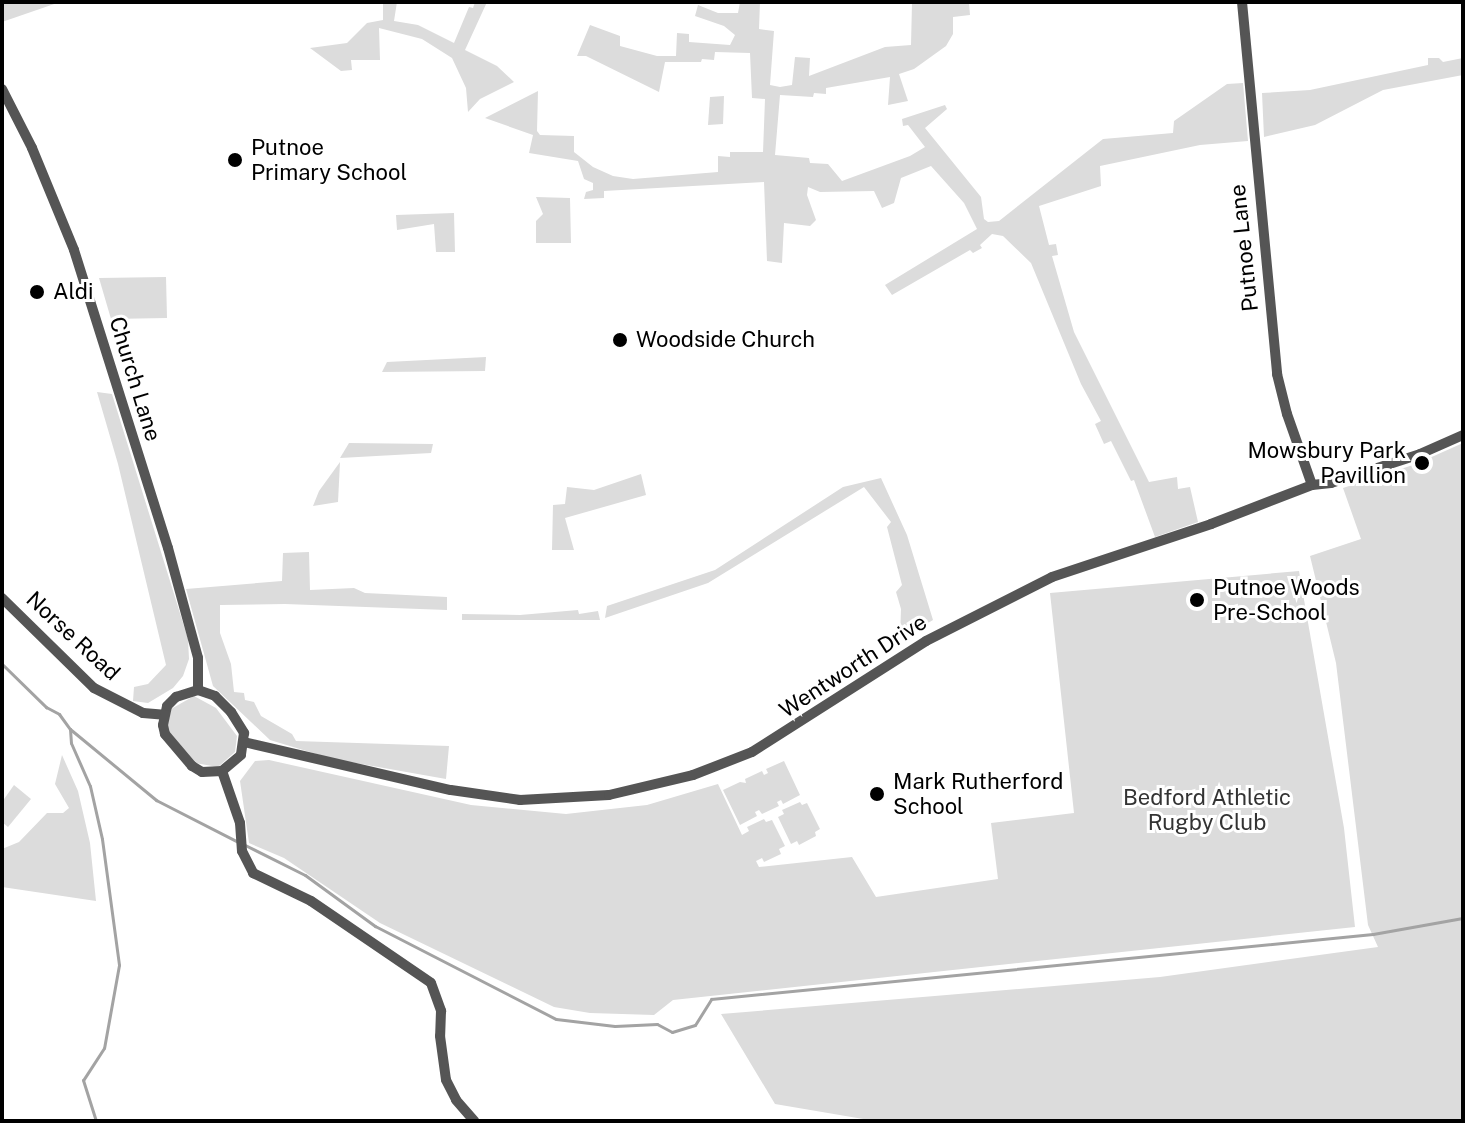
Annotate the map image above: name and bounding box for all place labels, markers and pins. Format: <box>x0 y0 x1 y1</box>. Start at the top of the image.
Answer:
place label: Putnoe Primary School <box>251 134 407 186</box>
marker: Putnoe Primary School <box>226 151 244 169</box>
place label: Aldi <box>53 279 93 305</box>
marker: Aldi <box>28 283 46 301</box>
place label: Woodside Church <box>636 327 815 353</box>
marker: Woodside Church <box>611 331 629 349</box>
place label: Mowsbury Park Pavillion <box>1247 437 1406 488</box>
marker: Mowsbury Park Pavillion <box>1413 454 1431 472</box>
place label: Putnoe Woods Pre-School <box>1213 574 1360 626</box>
marker: Putnoe Woods Pre-School <box>1188 591 1206 609</box>
place label: Mark Rutherford School <box>893 768 1063 820</box>
marker: Mark Rutherford School <box>868 785 886 803</box>

